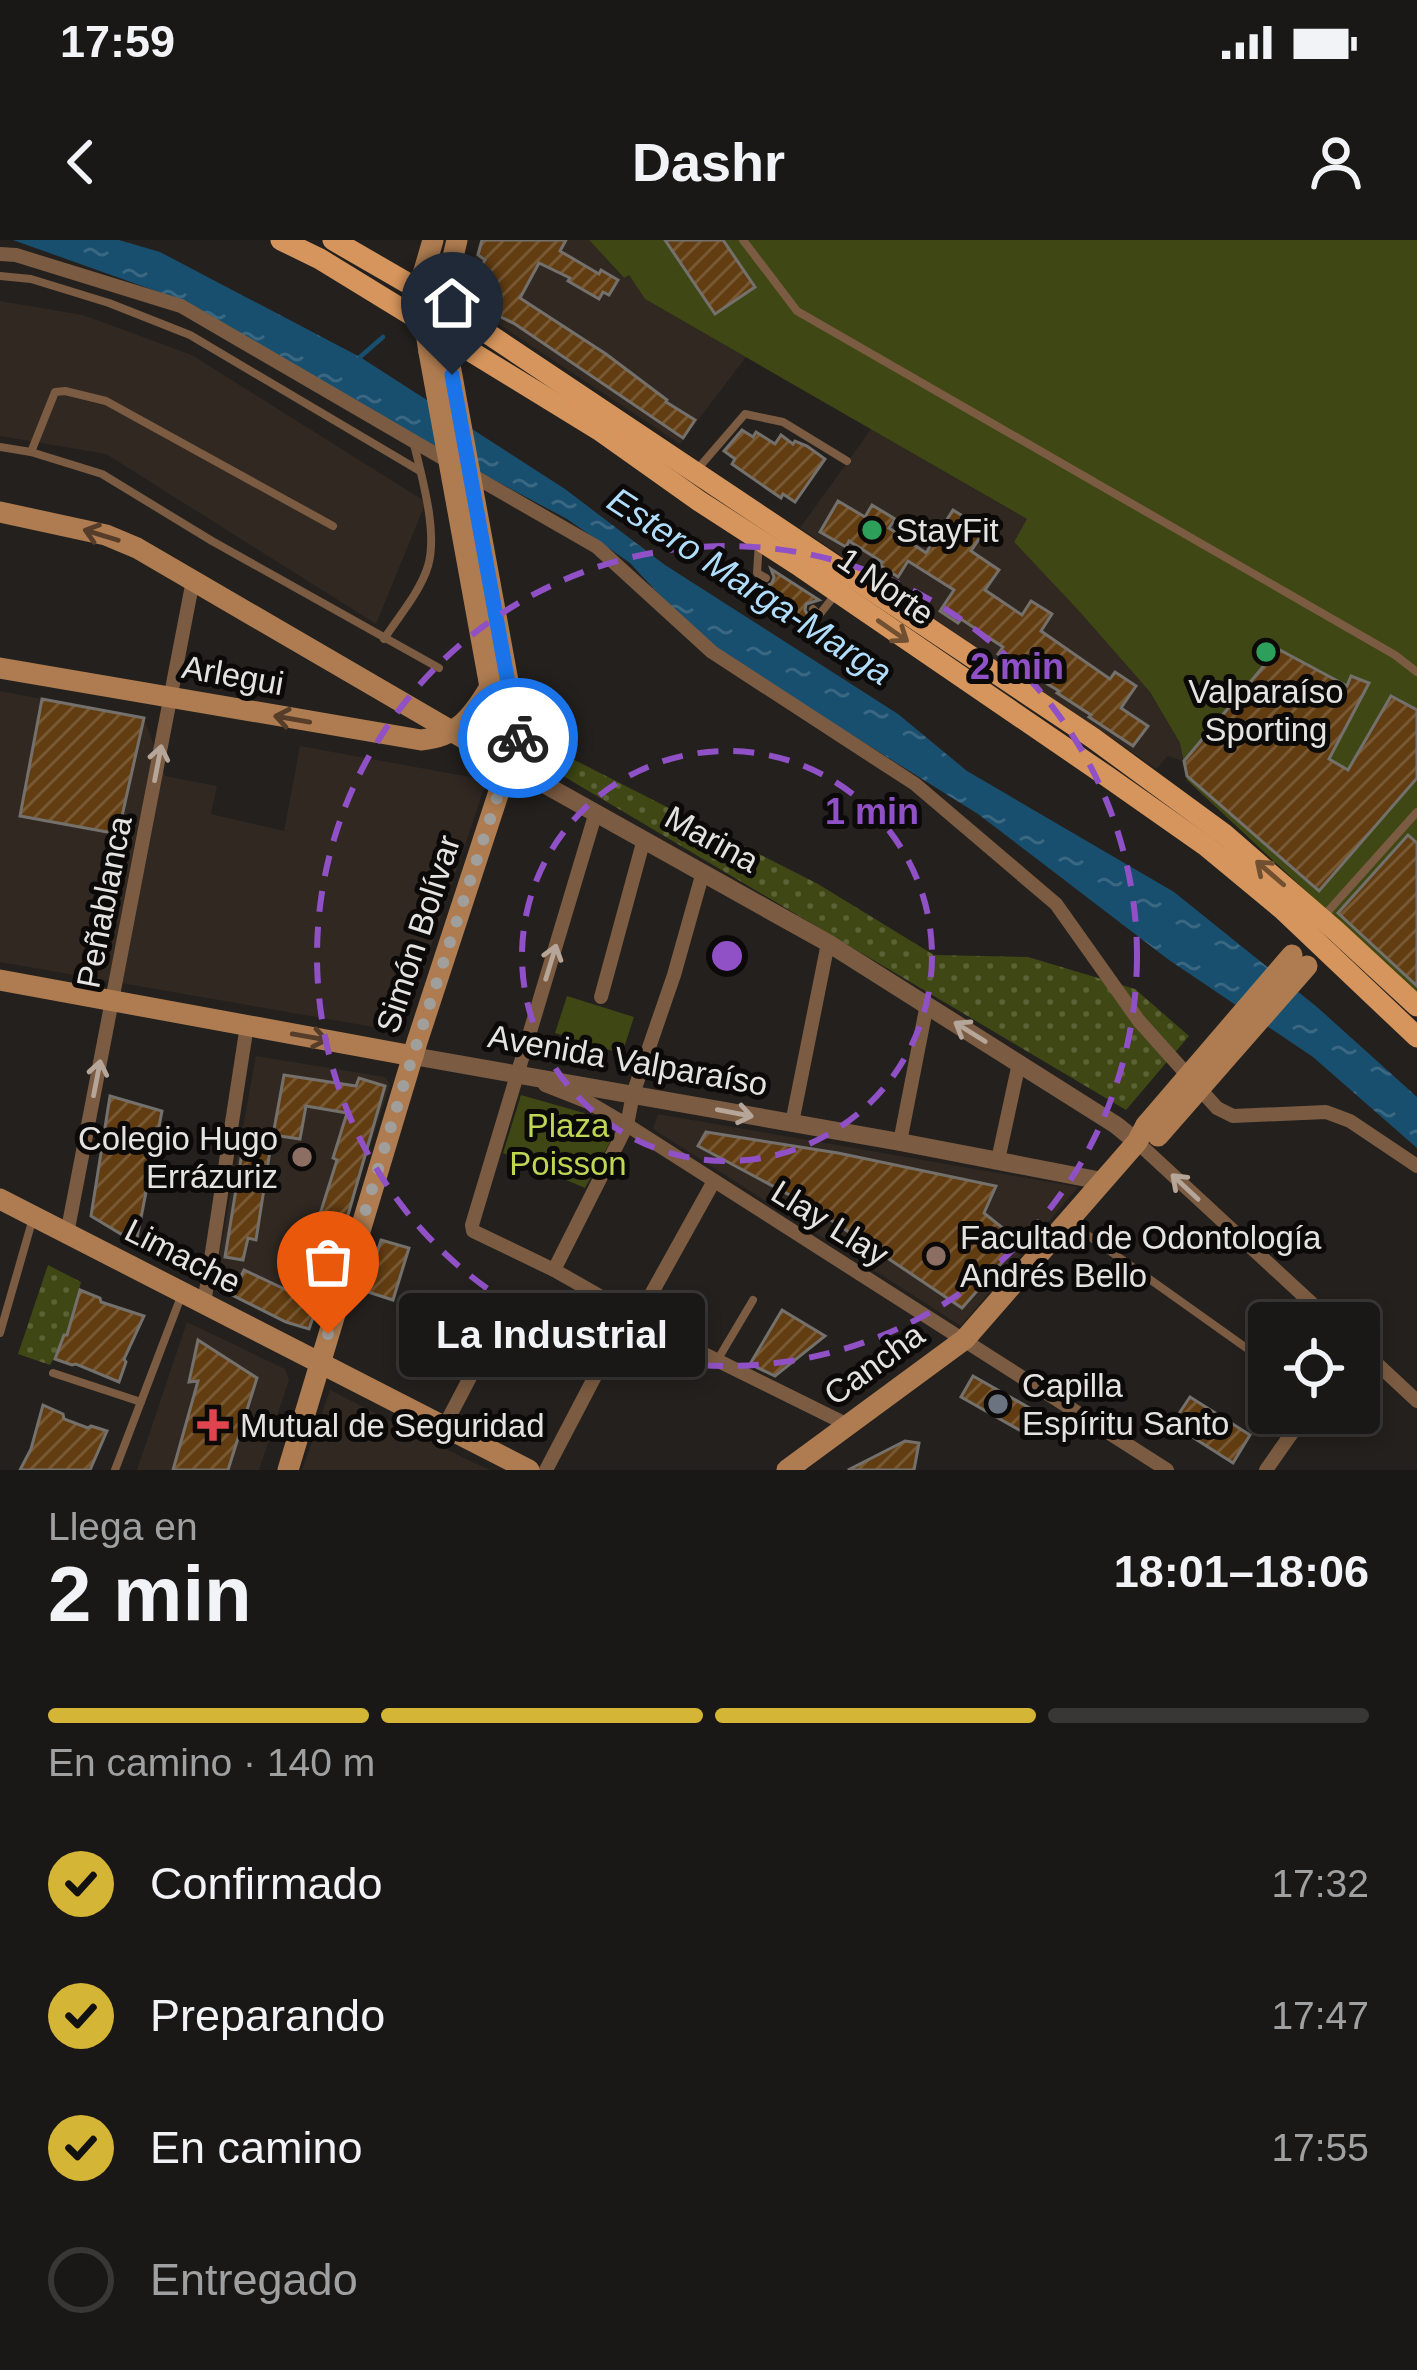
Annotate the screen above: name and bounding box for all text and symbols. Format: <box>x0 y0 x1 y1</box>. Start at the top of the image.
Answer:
text: 17:59 <box>60 16 175 67</box>
icon: back <box>48 129 114 195</box>
icon: person <box>1303 129 1369 195</box>
text: Dashr <box>632 132 785 192</box>
pin <box>401 252 503 375</box>
icon: home <box>419 270 485 336</box>
water label: Estero Marga-Marga <box>600 479 900 693</box>
place label: StayFit <box>896 512 999 549</box>
marker: StayFit <box>859 517 885 543</box>
one-way arrow <box>83 523 121 545</box>
street label: 1 Norte <box>831 540 941 632</box>
one-way arrow <box>876 618 909 643</box>
marker: Valparaíso Sporting <box>1253 639 1279 665</box>
text: 2 min <box>970 646 1064 687</box>
street label: Arlegui <box>179 648 287 702</box>
place label: Valparaíso Sporting <box>1188 673 1344 748</box>
courier <box>458 678 578 798</box>
icon: bike <box>485 705 551 771</box>
one-way arrow <box>274 706 313 729</box>
one-way arrow <box>148 744 170 783</box>
text: 1 min <box>825 791 919 832</box>
street label: Marina <box>659 798 766 880</box>
street label: Peñablanca <box>69 812 139 991</box>
street label: Simón Bolívar <box>369 831 467 1037</box>
one-way arrow <box>1255 860 1286 887</box>
centre of rings <box>706 935 748 977</box>
one-way arrow <box>541 944 563 982</box>
street label: Avenida Valparaíso <box>485 1017 771 1103</box>
one-way arrow <box>954 1019 988 1044</box>
one-way arrow <box>290 1027 329 1049</box>
one-way arrow <box>87 1059 109 1098</box>
one-way arrow <box>715 1103 754 1125</box>
park label: Plaza Poisson <box>509 1107 627 1182</box>
place label: Colegio Hugo Errázuriz <box>78 1120 278 1195</box>
marker: Colegio Hugo Errázuriz <box>289 1144 315 1170</box>
street label: Llay Llay <box>765 1173 895 1273</box>
one-way arrow <box>1171 1173 1201 1201</box>
street label: Limache <box>119 1211 247 1301</box>
pin <box>277 1211 379 1334</box>
place label: Facultad de Odontología Andrés Bello <box>960 1219 1322 1294</box>
icon: bag <box>295 1229 361 1295</box>
marker: Facultad de Odontología Andrés Bello <box>923 1243 949 1269</box>
callout: La Industrial <box>400 1292 706 1376</box>
map controls <box>1248 1302 1380 1434</box>
button: locate <box>1248 1302 1380 1434</box>
text: La Industrial <box>436 1313 668 1356</box>
street label: Cancha <box>817 1315 931 1412</box>
place label: Capilla Espíritu Santo <box>1022 1367 1229 1442</box>
marker: Capilla Espíritu Santo <box>985 1391 1011 1417</box>
place label: Mutual de Seguridad <box>240 1407 545 1444</box>
marker: Mutual de Seguridad <box>197 1409 229 1441</box>
text: Llega en <box>48 1505 198 1548</box>
text: 18:01–18:06 <box>1114 1546 1369 1597</box>
text: 2 min <box>48 1550 252 1638</box>
text: En camino · 140 m <box>48 1741 375 1784</box>
icon: check <box>48 1851 114 1917</box>
text: Confirmado <box>150 1858 383 1909</box>
text: 17:32 <box>1271 1862 1369 1905</box>
icon: check <box>48 1983 114 2049</box>
text: Preparando <box>150 1990 385 2041</box>
text: 17:47 <box>1271 1994 1369 2037</box>
icon: check <box>48 2115 114 2181</box>
text: En camino <box>150 2122 363 2173</box>
text: 17:55 <box>1271 2126 1369 2169</box>
text: Entregado <box>150 2254 358 2305</box>

